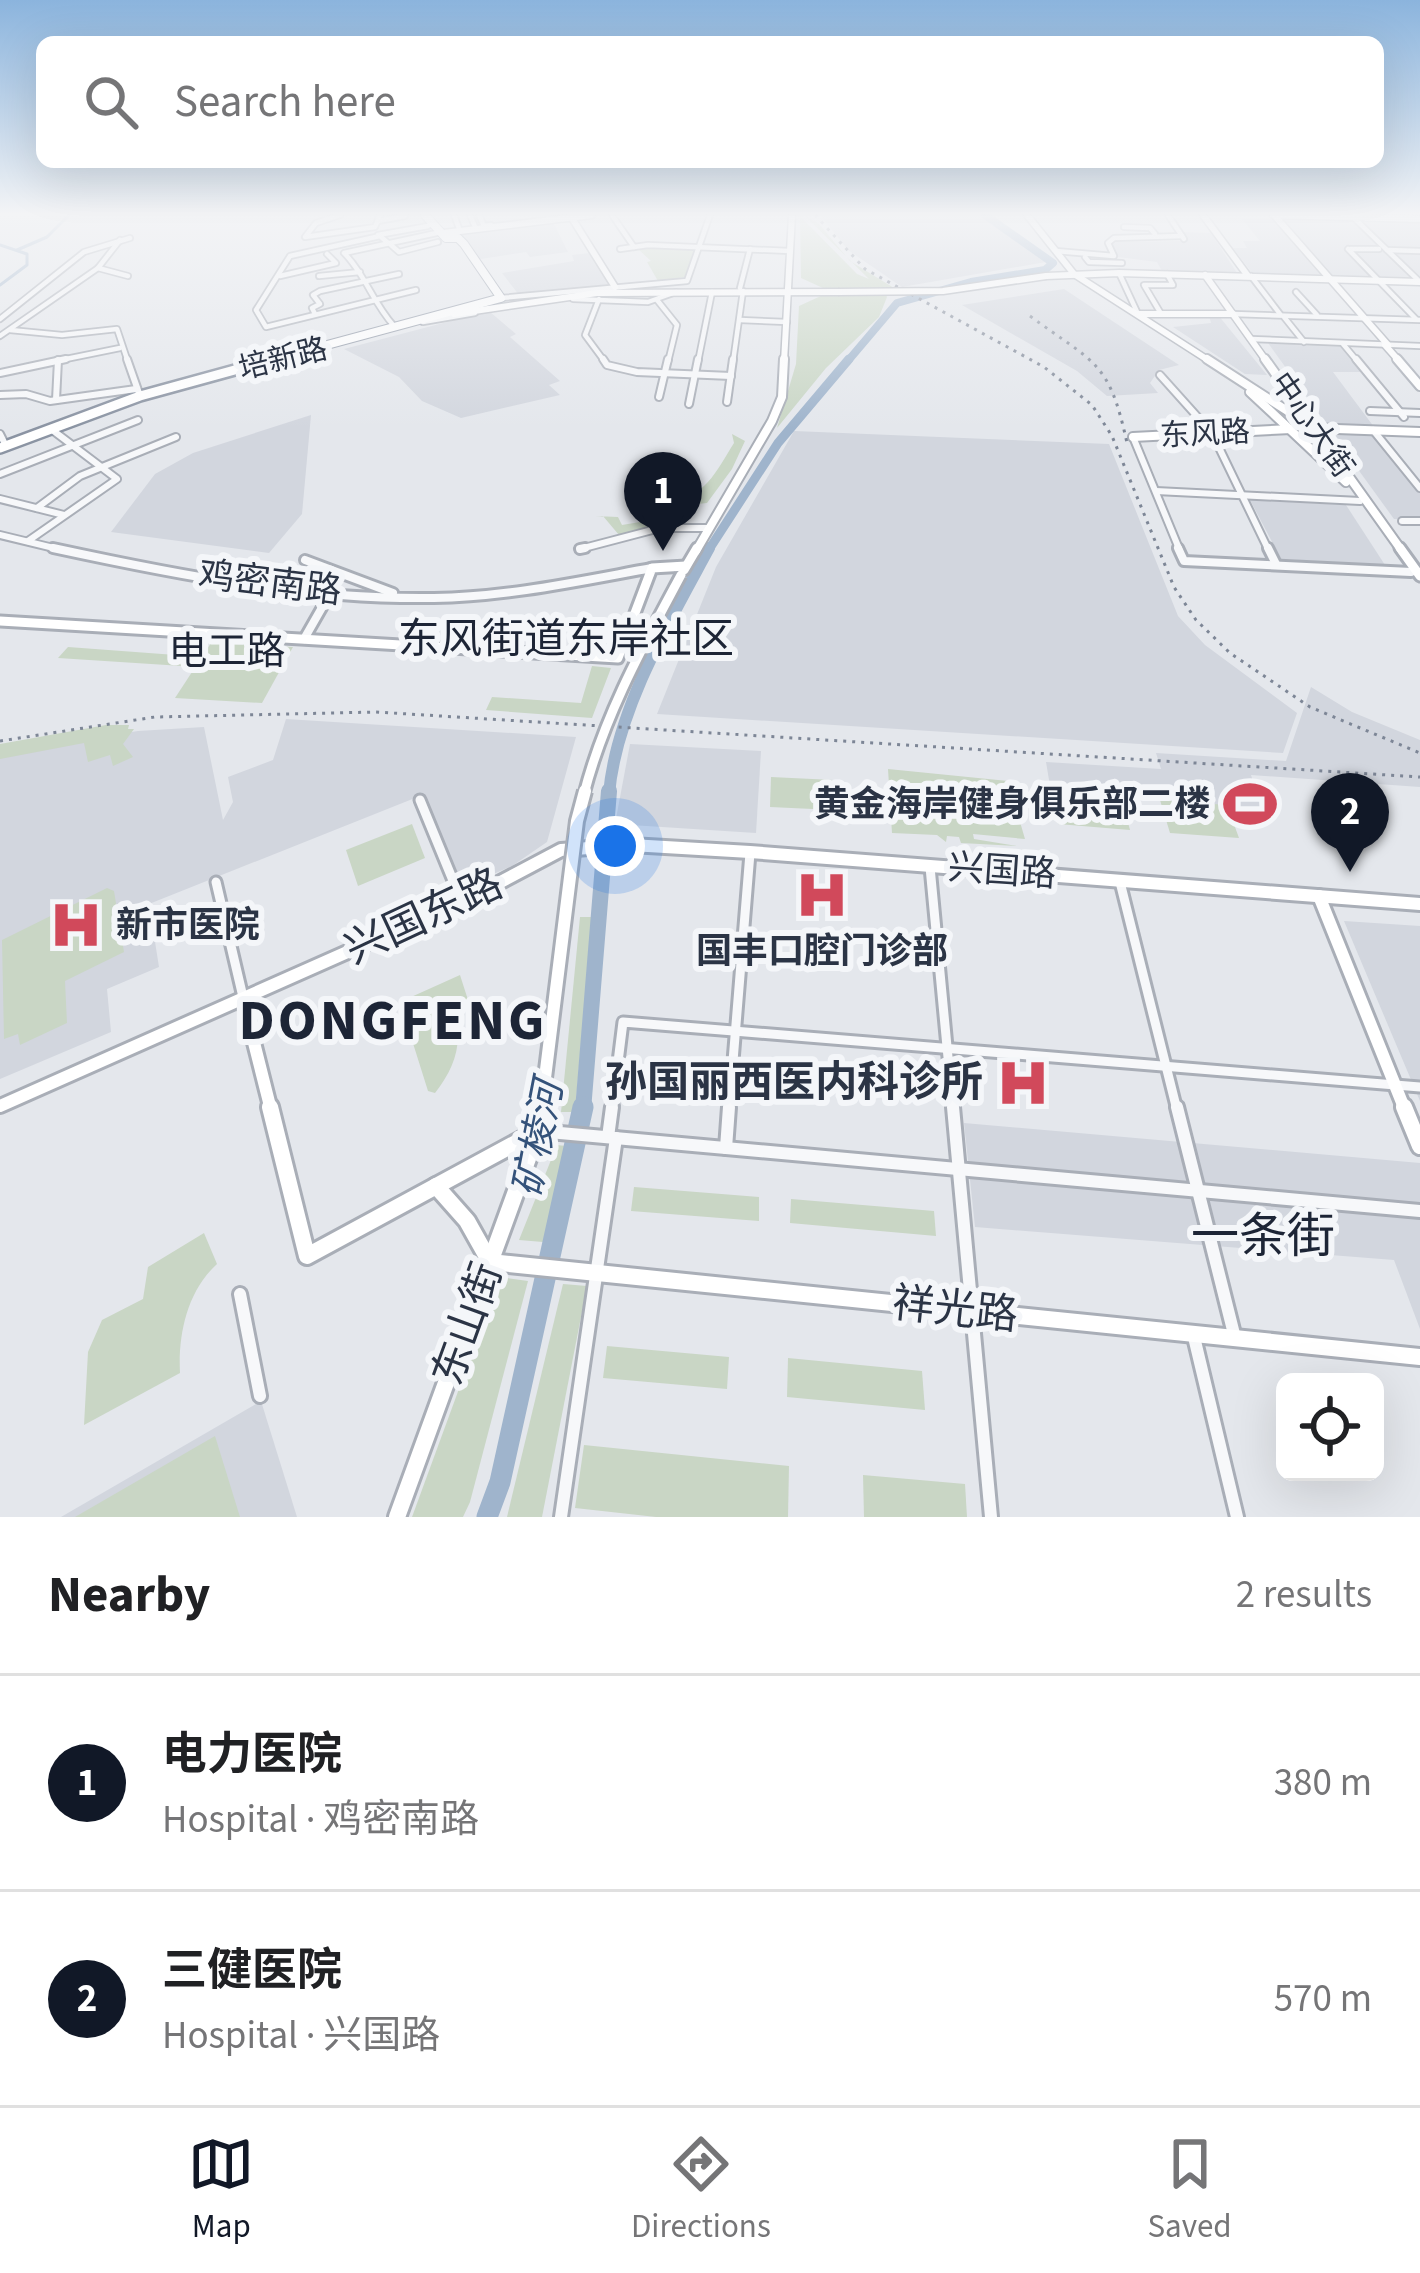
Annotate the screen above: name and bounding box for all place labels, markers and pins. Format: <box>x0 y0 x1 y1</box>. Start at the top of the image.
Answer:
pin: 1 <box>624 452 702 551</box>
pin: 2 <box>1311 773 1389 872</box>
sports icon: 黄金海岸健身俱乐部二楼 <box>1221 775 1279 833</box>
place label: 黄金海岸健身俱乐部二楼 <box>814 779 1210 830</box>
hospital icon: 国丰口腔门诊部 <box>793 866 851 924</box>
hospital icon: 新市医院 <box>47 896 105 954</box>
place label: 新市医院 <box>116 900 260 951</box>
place label: 国丰口腔门诊部 <box>696 926 948 977</box>
place label: 孙国丽西医内科诊所 <box>605 1053 983 1113</box>
hospital icon: 孙国丽西医内科诊所 <box>994 1054 1052 1112</box>

